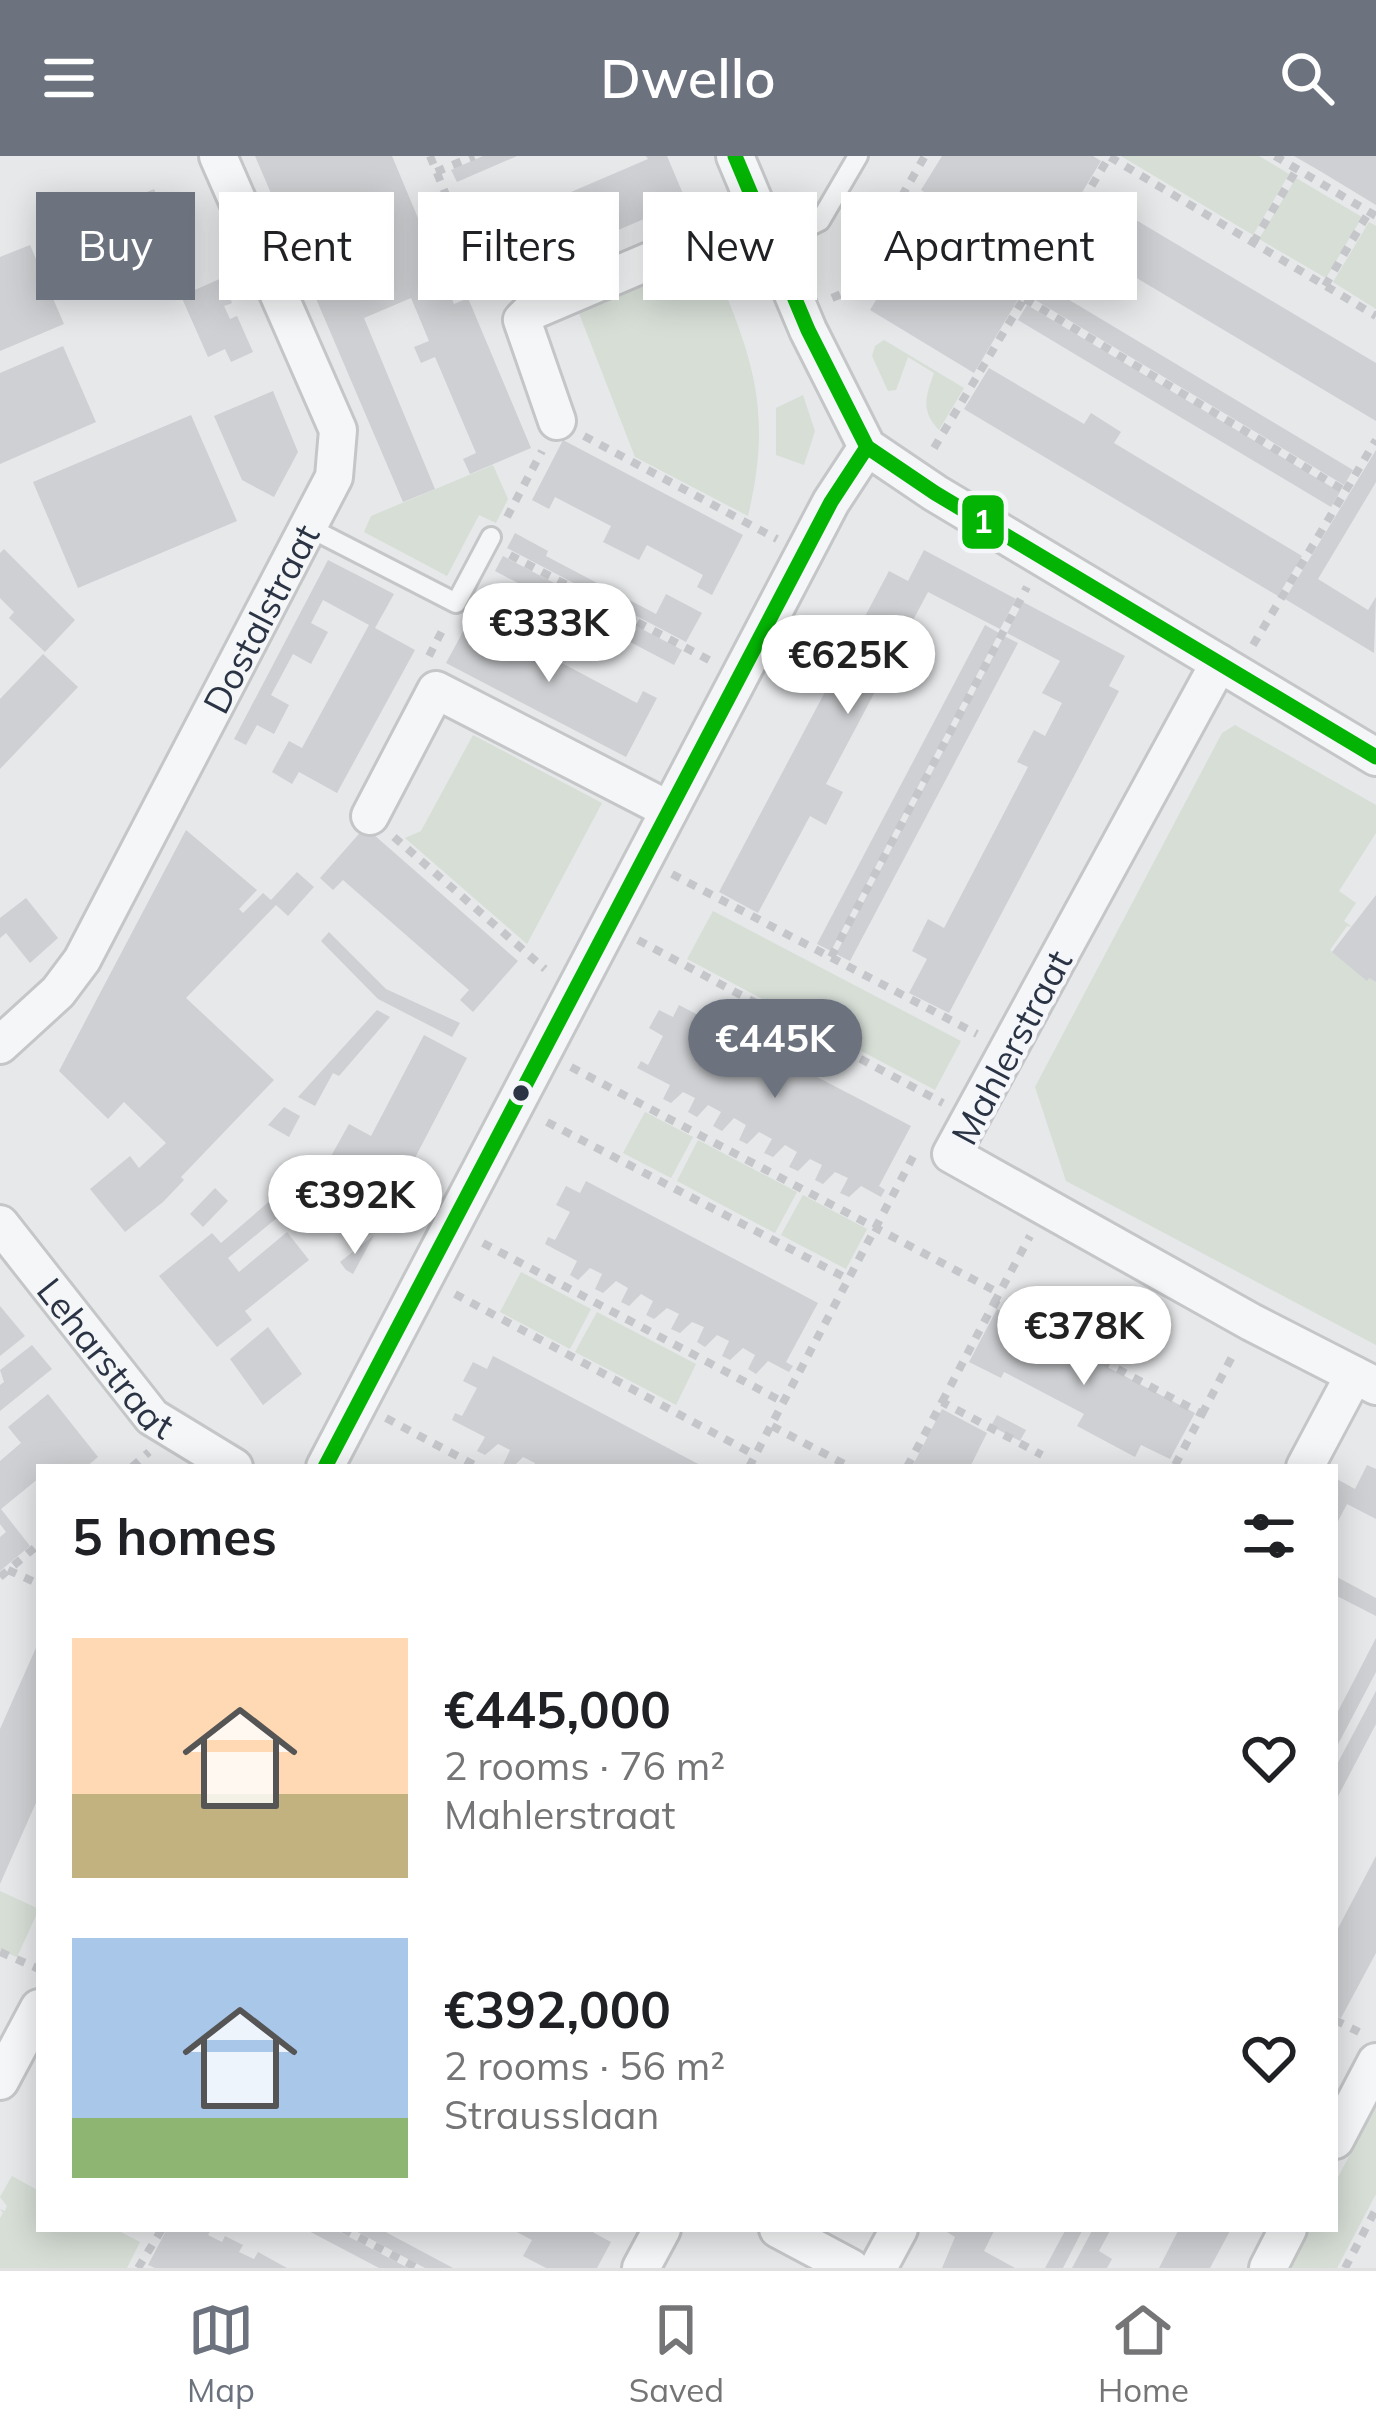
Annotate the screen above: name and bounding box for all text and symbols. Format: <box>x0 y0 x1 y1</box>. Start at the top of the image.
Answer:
text: Dwello <box>600 44 776 112</box>
icon: menu <box>36 45 102 111</box>
icon: search <box>1274 45 1340 111</box>
chip: Buy <box>36 192 195 300</box>
chip: Rent <box>219 192 394 300</box>
chip: Filters <box>418 192 619 300</box>
chip: New <box>643 192 817 300</box>
chip: Apartment <box>841 192 1137 300</box>
line badge: 1 <box>960 493 1006 551</box>
text: 1 <box>973 500 993 541</box>
street label: Dostalstraat <box>192 516 328 720</box>
pin: €333K <box>465 583 633 685</box>
text: €333K <box>489 597 609 646</box>
pin: €625K <box>764 615 932 717</box>
text: €625K <box>788 629 908 678</box>
street label: Mahlerstraat <box>941 942 1081 1152</box>
pin: €445K <box>691 999 859 1101</box>
text: €445K <box>715 1013 835 1062</box>
unlabelled marker <box>510 1082 532 1104</box>
pin: €392K <box>271 1155 439 1257</box>
text: €392K <box>295 1169 415 1218</box>
street label: Leharstraat <box>28 1268 183 1448</box>
pin: €378K <box>1000 1286 1168 1388</box>
text: €378K <box>1024 1300 1144 1349</box>
icon: filters <box>1236 1503 1302 1569</box>
text: 5 homes <box>72 1504 277 1568</box>
text: €445,000 <box>444 1677 671 1741</box>
icon: home <box>168 1686 312 1830</box>
icon: heart <box>1236 1725 1302 1791</box>
text: 2 rooms · 76 m² <box>444 1741 725 1790</box>
text: Mahlerstraat <box>444 1790 675 1839</box>
text: €392,000 <box>444 1977 671 2041</box>
icon: home <box>168 1986 312 2130</box>
icon: heart <box>1236 2025 1302 2091</box>
text: 2 rooms · 56 m² <box>444 2041 725 2090</box>
text: Strausslaan <box>444 2090 659 2139</box>
tab: Map <box>187 2297 255 2410</box>
tab: Saved <box>629 2297 724 2410</box>
tab: Home <box>1098 2297 1189 2410</box>

